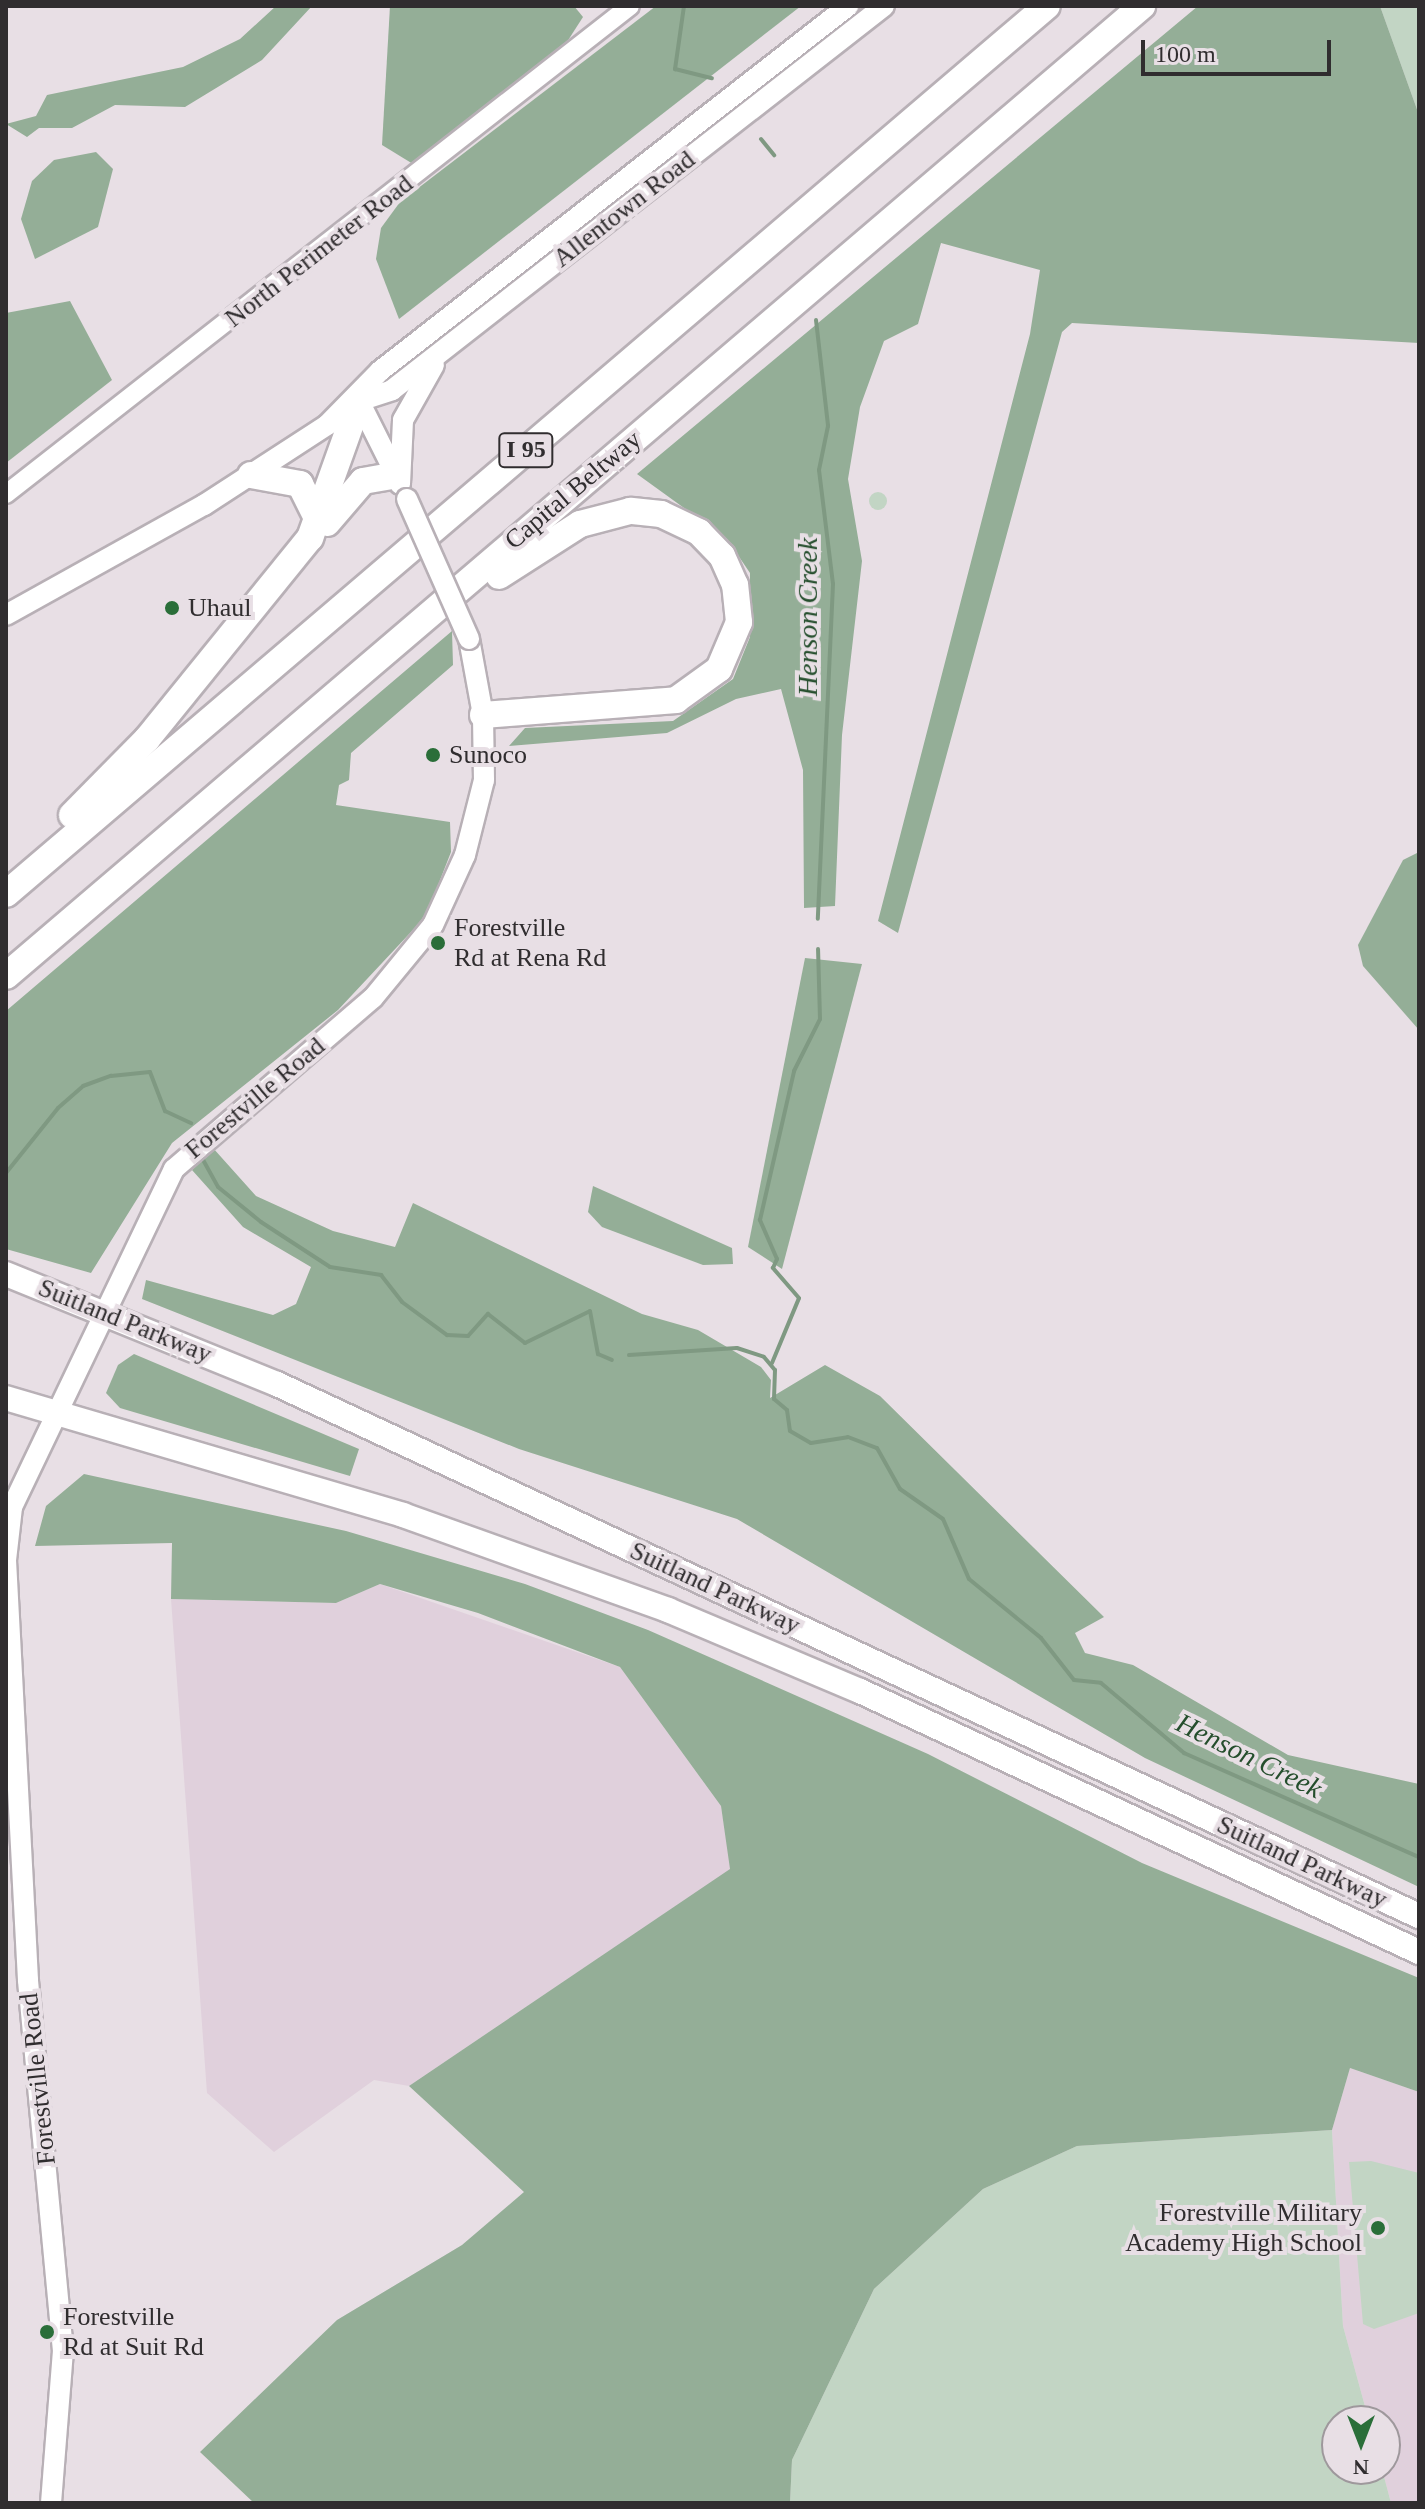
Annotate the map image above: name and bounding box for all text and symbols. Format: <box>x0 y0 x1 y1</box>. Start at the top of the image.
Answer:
scale bar <box>1145 24 1335 74</box>
text: 100 m <box>1155 41 1216 67</box>
street label: Allentown Road <box>547 144 701 274</box>
street label: North Perimeter Road <box>219 168 419 334</box>
street label: Capital Beltway <box>499 424 647 556</box>
road number: I 95 <box>498 430 554 470</box>
water label: Henson Creek <box>791 538 825 696</box>
place label: Uhaul <box>188 592 252 624</box>
marker: Uhaul <box>163 599 181 617</box>
place label: Sunoco <box>449 739 527 771</box>
marker: Sunoco <box>424 746 442 764</box>
place label: Forestville Rd at Rena Rd <box>454 912 606 974</box>
marker: Forestville Rd at Rena Rd <box>429 934 447 952</box>
street label: Forestville Road <box>179 1031 331 1165</box>
street label: Suitland Parkway <box>34 1272 216 1370</box>
street label: Suitland Parkway <box>625 1535 805 1641</box>
water label: Henson Creek <box>1170 1706 1328 1806</box>
street label: Suitland Parkway <box>1212 1809 1392 1915</box>
street label: Forestville Road <box>13 1992 63 2166</box>
place label: Forestville Military Academy High School <box>1125 2197 1362 2258</box>
marker: Forestville Military Academy High School <box>1369 2219 1387 2237</box>
place label: Forestville Rd at Suit Rd <box>63 2301 204 2362</box>
marker: Forestville Rd at Suit Rd <box>38 2323 56 2341</box>
north arrow <box>1321 2405 1401 2485</box>
text: N <box>1353 2455 1369 2480</box>

